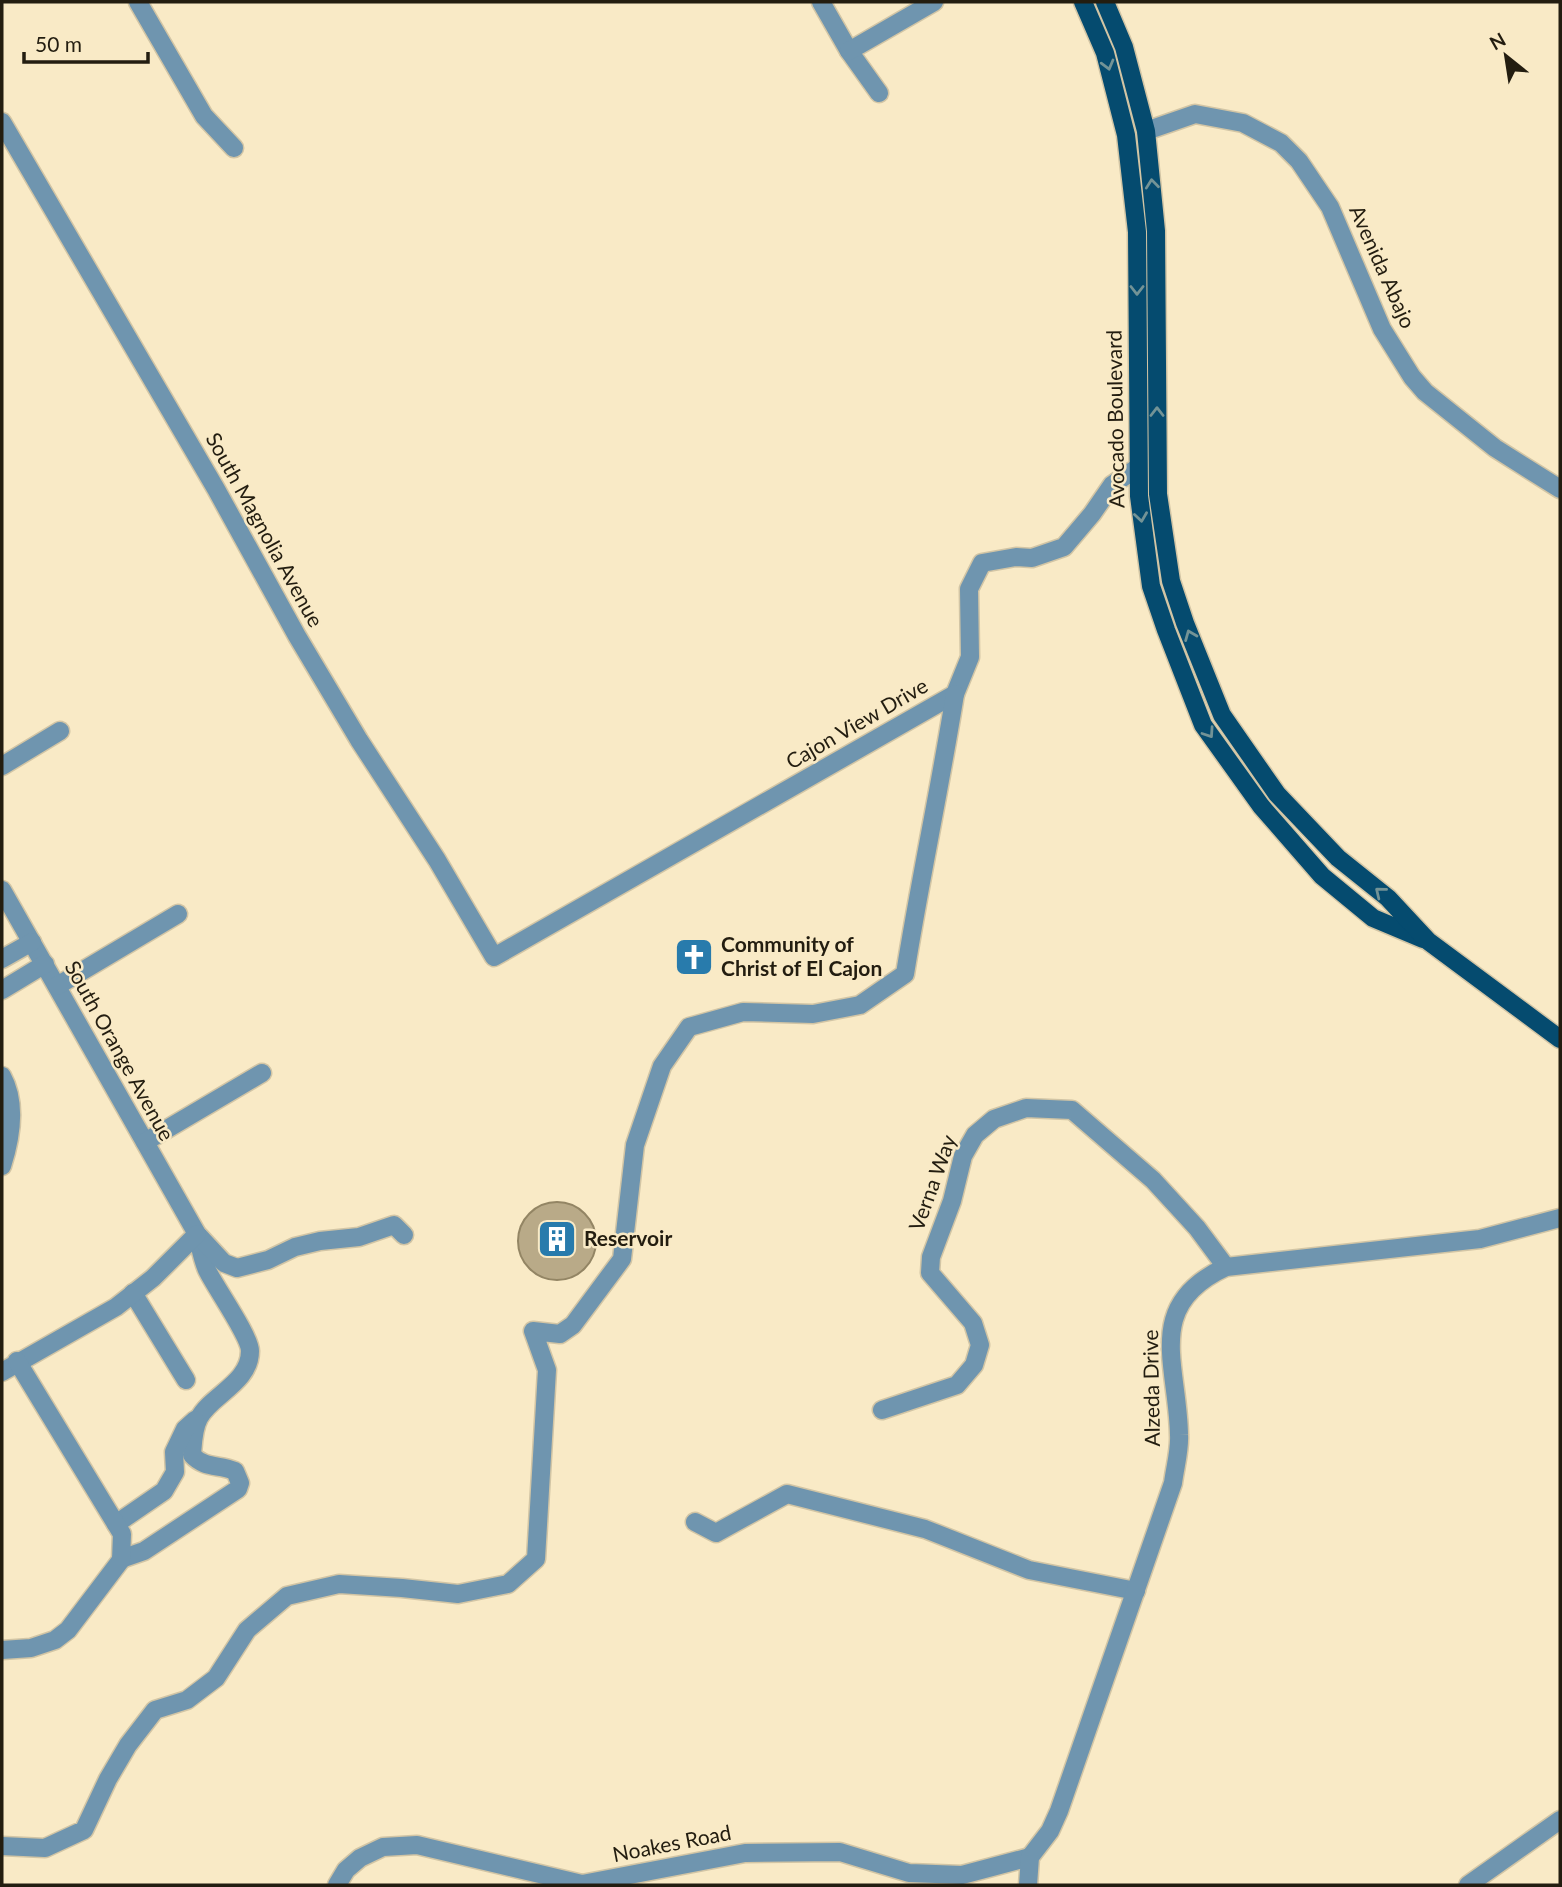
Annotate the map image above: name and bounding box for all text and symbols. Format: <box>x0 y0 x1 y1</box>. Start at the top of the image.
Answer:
scale bar <box>24 21 149 65</box>
north arrow <box>1471 21 1541 91</box>
text: N <box>1485 27 1509 54</box>
text: 50 m <box>35 31 82 56</box>
one-way arrow <box>1100 59 1115 71</box>
one-way arrow <box>1144 179 1159 190</box>
street label: Avenida Abajo <box>1345 201 1422 332</box>
one-way arrow <box>1129 285 1145 296</box>
street label: Avocado Boulevard <box>1100 330 1129 508</box>
one-way arrow <box>1149 406 1165 416</box>
street label: South Magnolia Avenue <box>201 428 329 631</box>
one-way arrow <box>1134 511 1149 523</box>
one-way arrow <box>1184 630 1198 642</box>
street label: Cajon View Drive <box>781 672 932 773</box>
one-way arrow <box>1200 725 1213 738</box>
one-way arrow <box>1376 888 1388 901</box>
place label: Community of Christ of El Cajon <box>721 931 882 980</box>
church icon: Community of Christ of El Cajon <box>673 936 715 978</box>
street label: South Orange Avenue <box>60 956 180 1145</box>
street label: Verna Way <box>903 1131 961 1234</box>
building icon: Reservoir <box>536 1218 578 1260</box>
place label: Reservoir <box>584 1225 672 1250</box>
street label: Alzeda Drive <box>1137 1329 1164 1447</box>
street label: Noakes Road <box>610 1819 733 1866</box>

